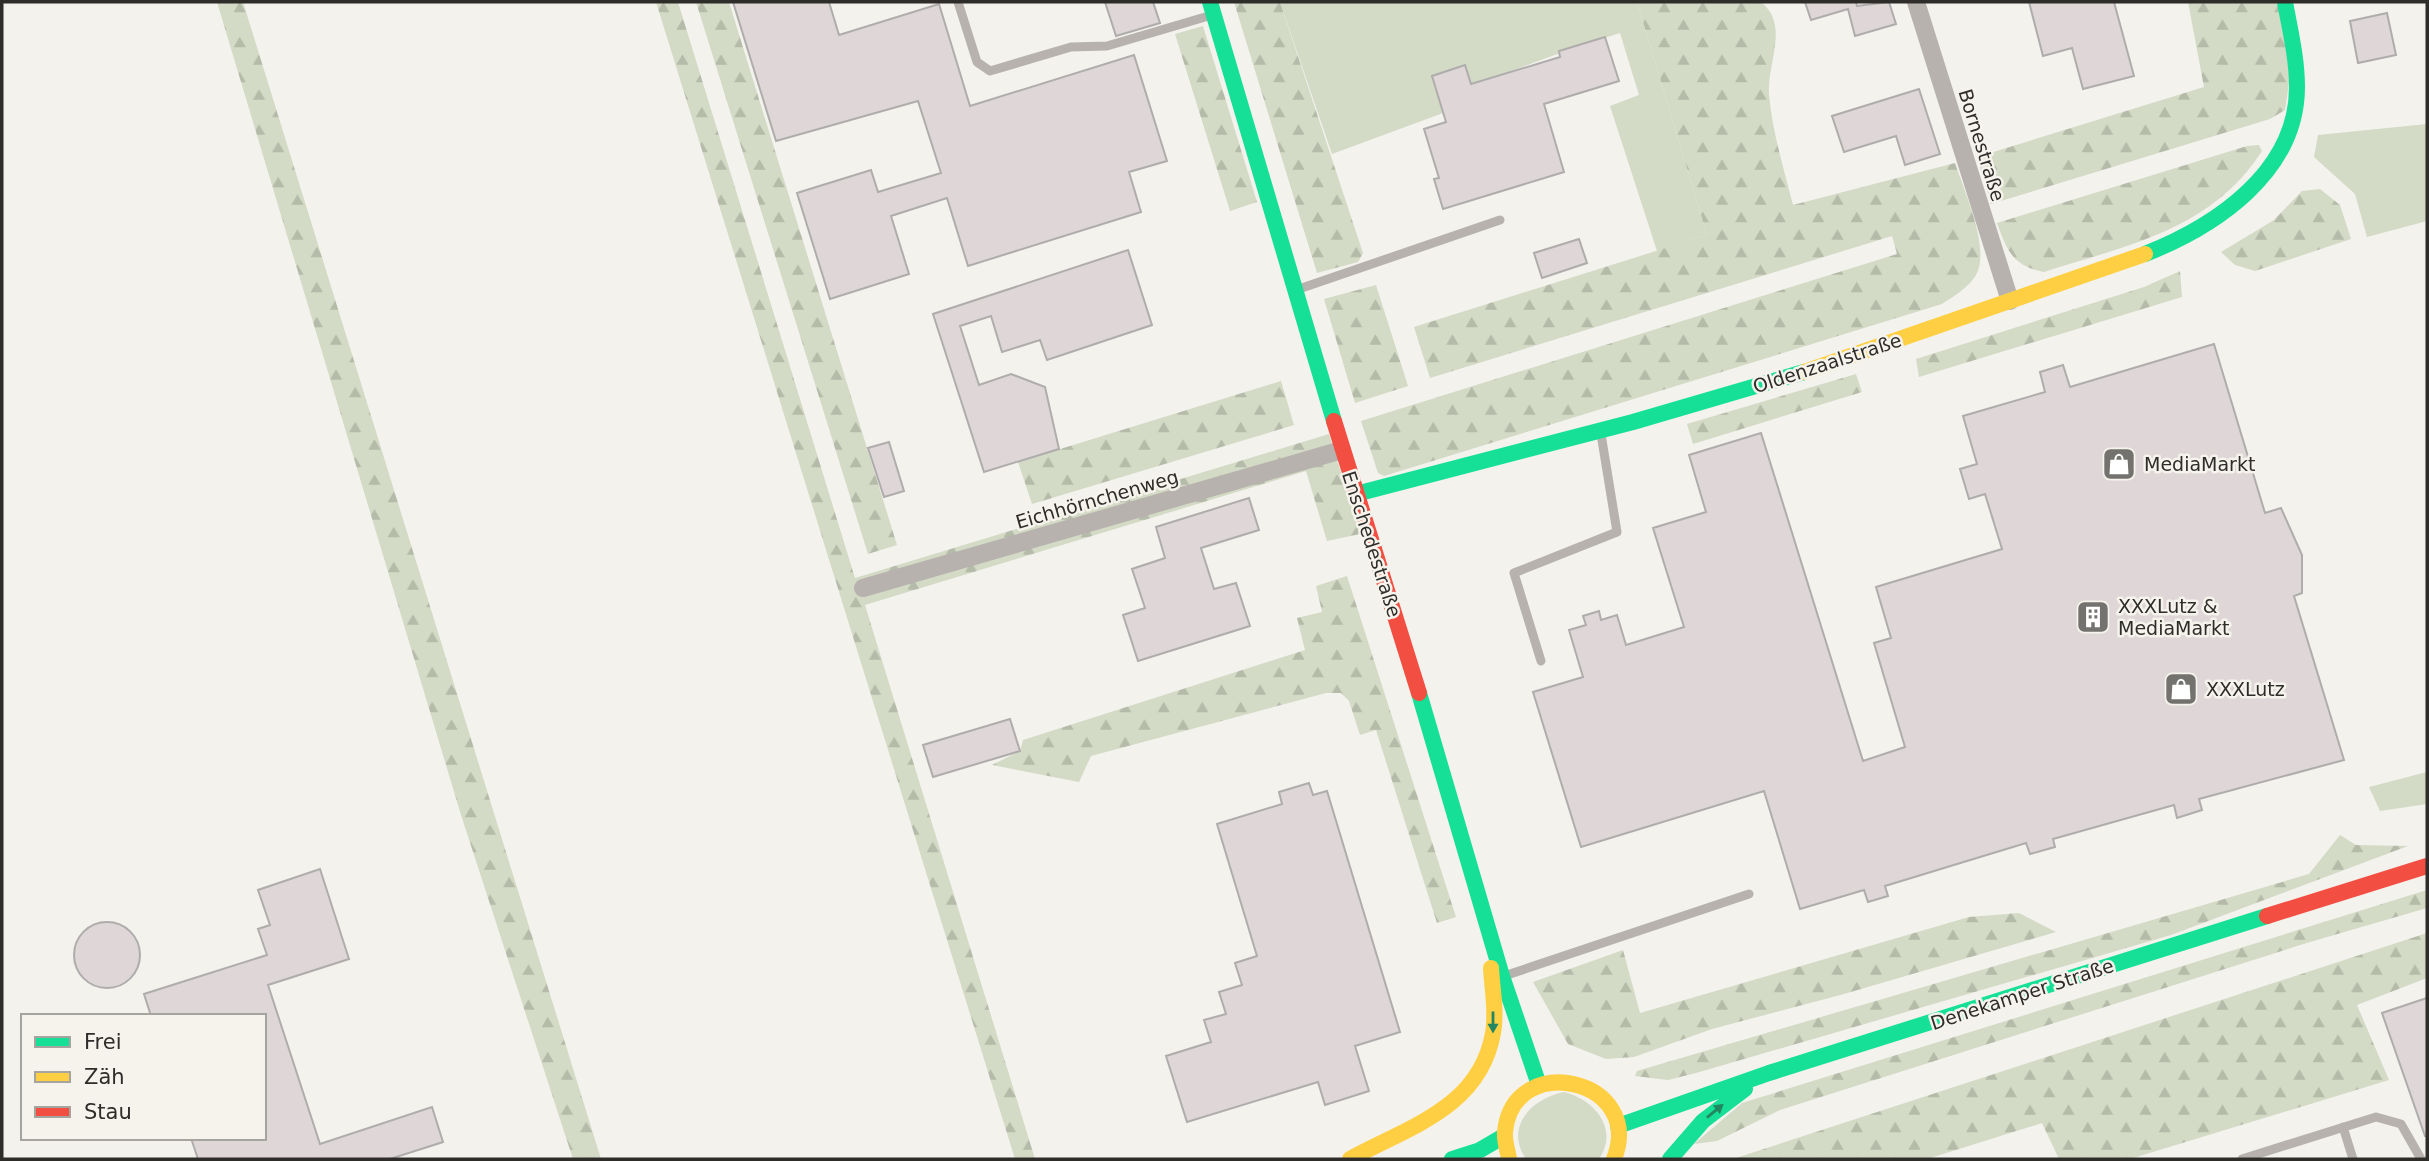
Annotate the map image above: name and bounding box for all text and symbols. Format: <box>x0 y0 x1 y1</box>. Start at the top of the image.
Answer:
street label: Bornestraße <box>1954 86 2010 204</box>
street label: Oldenzaalstraße <box>1750 329 1904 397</box>
shop icon: MediaMarkt <box>2100 445 2138 483</box>
place label: MediaMarkt <box>2144 453 2255 475</box>
street label: Eichhörnchenweg <box>1013 465 1181 533</box>
street label: Enschedestraße <box>1338 468 1406 620</box>
place label: XXXLutz & MediaMarkt <box>2118 595 2229 639</box>
building icon: XXXLutz & MediaMarkt <box>2074 598 2112 636</box>
shop icon: XXXLutz <box>2162 670 2200 708</box>
place label: XXXLutz <box>2206 678 2285 700</box>
street label: Denekamper Straße <box>1928 954 2116 1034</box>
one-way arrow <box>1487 1011 1499 1033</box>
legend <box>21 1014 266 1140</box>
text: Frei <box>84 1030 121 1054</box>
text: Zäh <box>84 1065 125 1089</box>
text: Stau <box>84 1100 132 1124</box>
one-way arrow <box>1706 1104 1724 1119</box>

